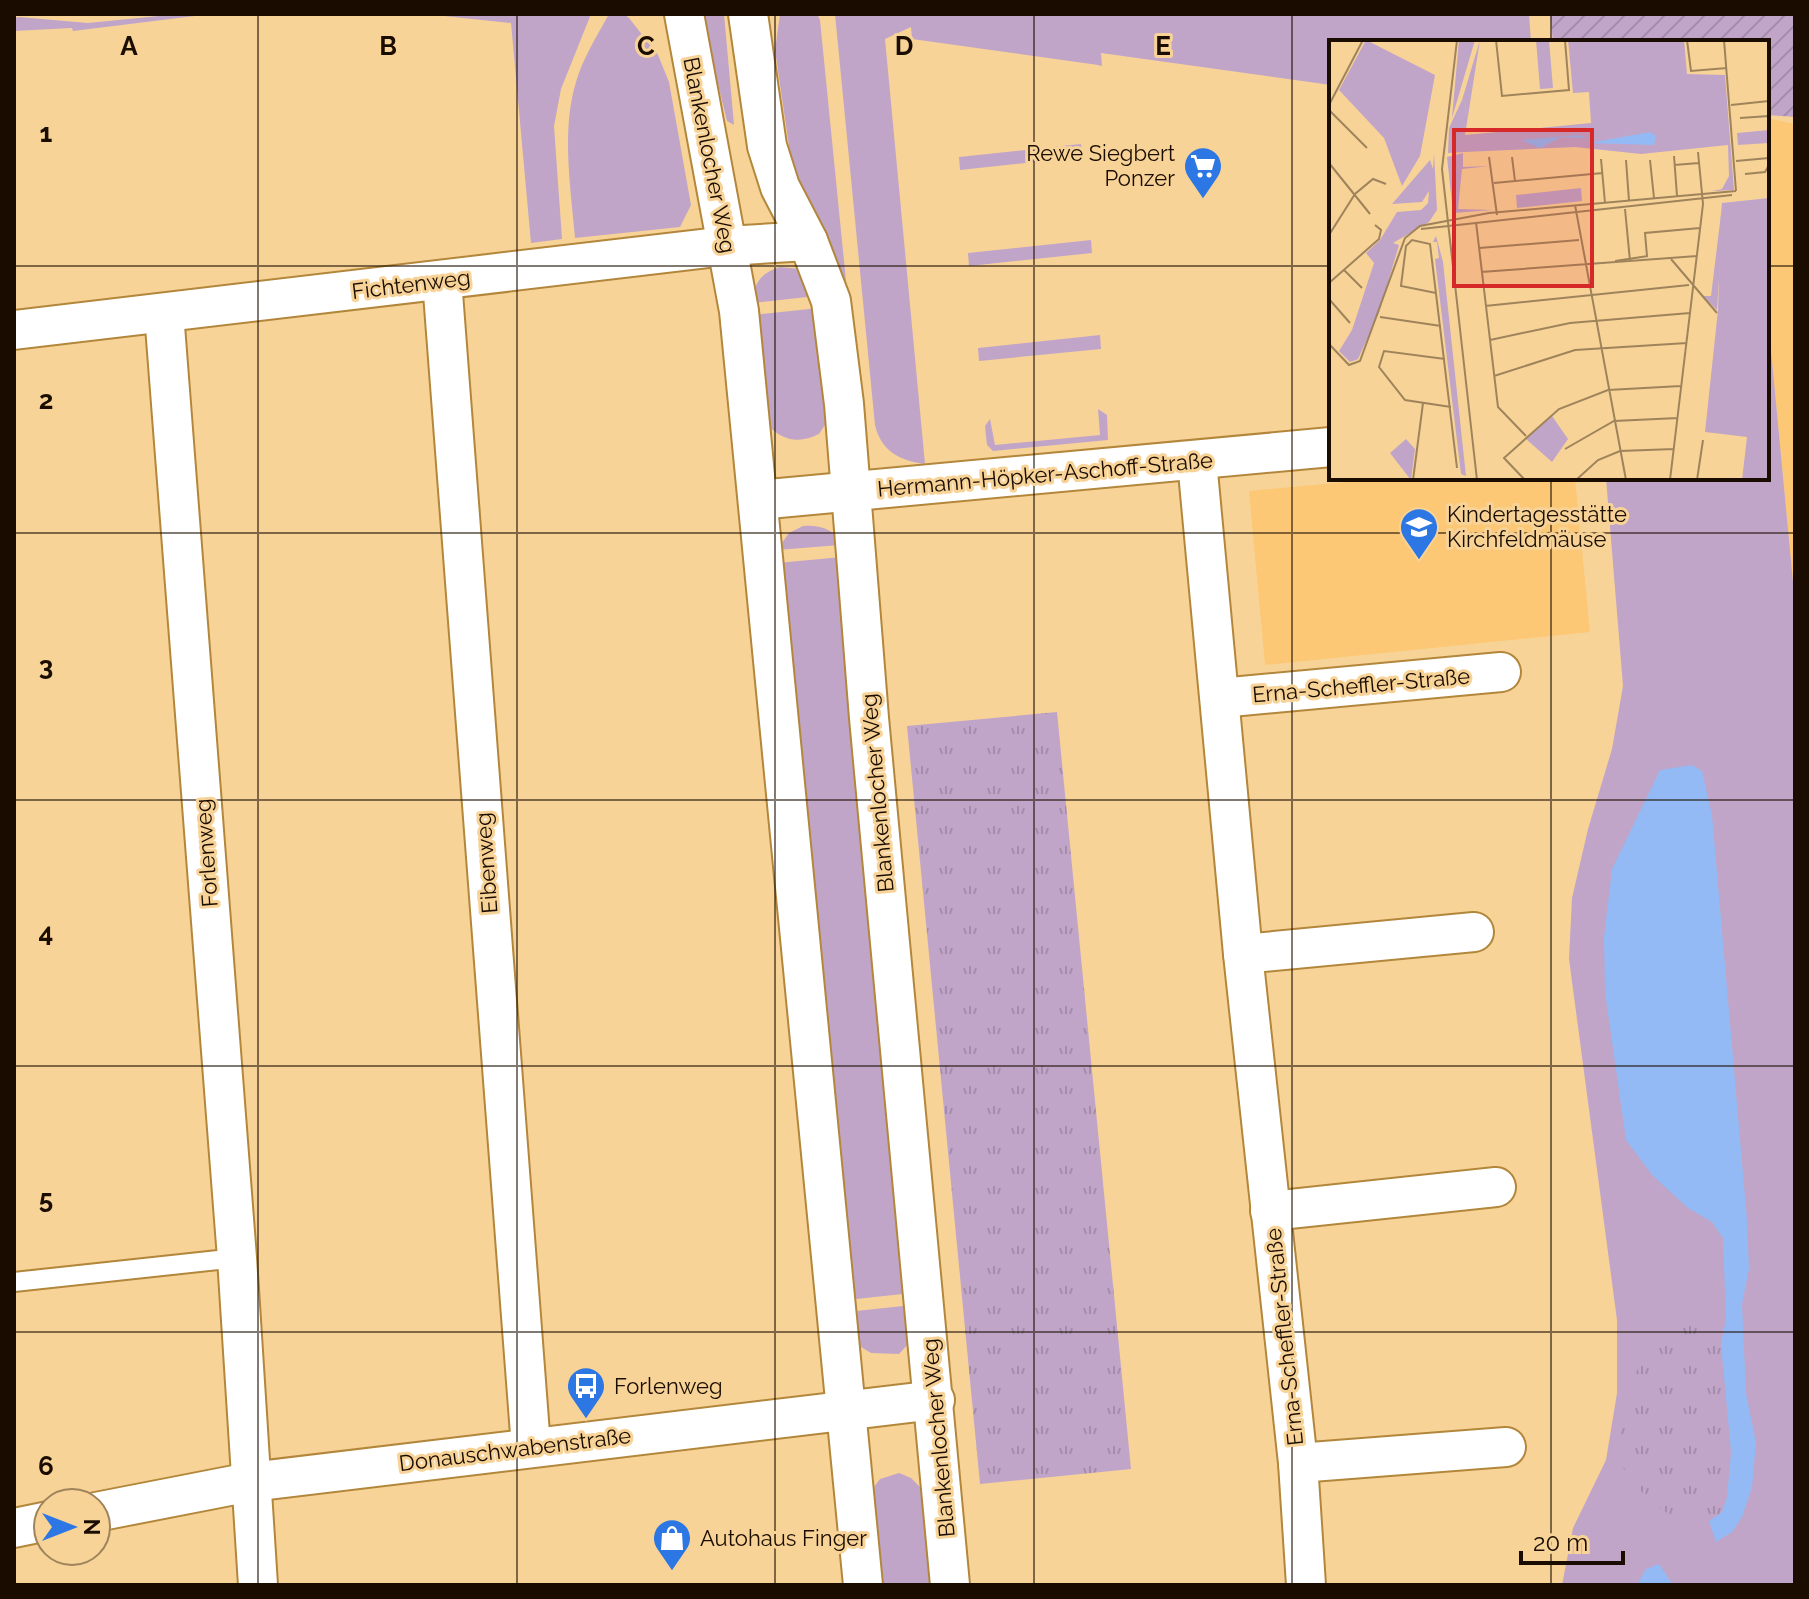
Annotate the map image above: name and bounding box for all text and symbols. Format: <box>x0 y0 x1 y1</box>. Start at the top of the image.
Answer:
text: A <box>120 31 138 61</box>
text: B <box>379 31 397 61</box>
text: C <box>637 31 655 61</box>
text: D <box>895 31 913 61</box>
text: E <box>1155 31 1171 61</box>
inset map <box>1329 40 1769 480</box>
street label: Blankenlocher Weg <box>678 55 742 255</box>
text: 1 <box>40 118 53 148</box>
place label: Rewe Siegbert Ponzer <box>1026 140 1176 191</box>
supermarket icon: Rewe Siegbert Ponzer <box>1182 145 1224 200</box>
street label: Fichtenweg <box>350 264 472 304</box>
text: 2 <box>39 385 53 415</box>
street label: Hermann-Höpker-Aschoff-Straße <box>876 446 1214 502</box>
place label: Kindertagesstätte Kirchfeldmäuse <box>1447 501 1627 552</box>
school or university icon: Kindertagesstätte Kirchfeldmäuse <box>1398 506 1440 561</box>
text: 3 <box>39 651 53 681</box>
street label: Erna-Scheffler-Straße <box>1251 663 1471 707</box>
street label: Blankenlocher Weg <box>855 693 899 893</box>
street label: Forlenweg <box>189 798 223 908</box>
street label: Eibenweg <box>469 812 503 914</box>
text: 4 <box>39 918 53 948</box>
text: 5 <box>39 1184 53 1214</box>
street label: Erna-Scheffler-Straße <box>1260 1227 1308 1447</box>
street label: Blankenlocher Weg <box>916 1338 960 1538</box>
bus stop icon: Forlenweg <box>565 1365 607 1420</box>
place label: Forlenweg <box>614 1373 723 1399</box>
street label: Donauschwabenstraße <box>397 1422 633 1476</box>
text: 6 <box>38 1451 54 1481</box>
north arrow <box>32 1487 112 1567</box>
scale bar <box>1521 1515 1623 1565</box>
shop icon: Autohaus Finger <box>651 1517 693 1572</box>
text: N <box>79 1519 105 1535</box>
place label: Autohaus Finger <box>700 1525 867 1551</box>
text: 20 m <box>1533 1528 1588 1557</box>

